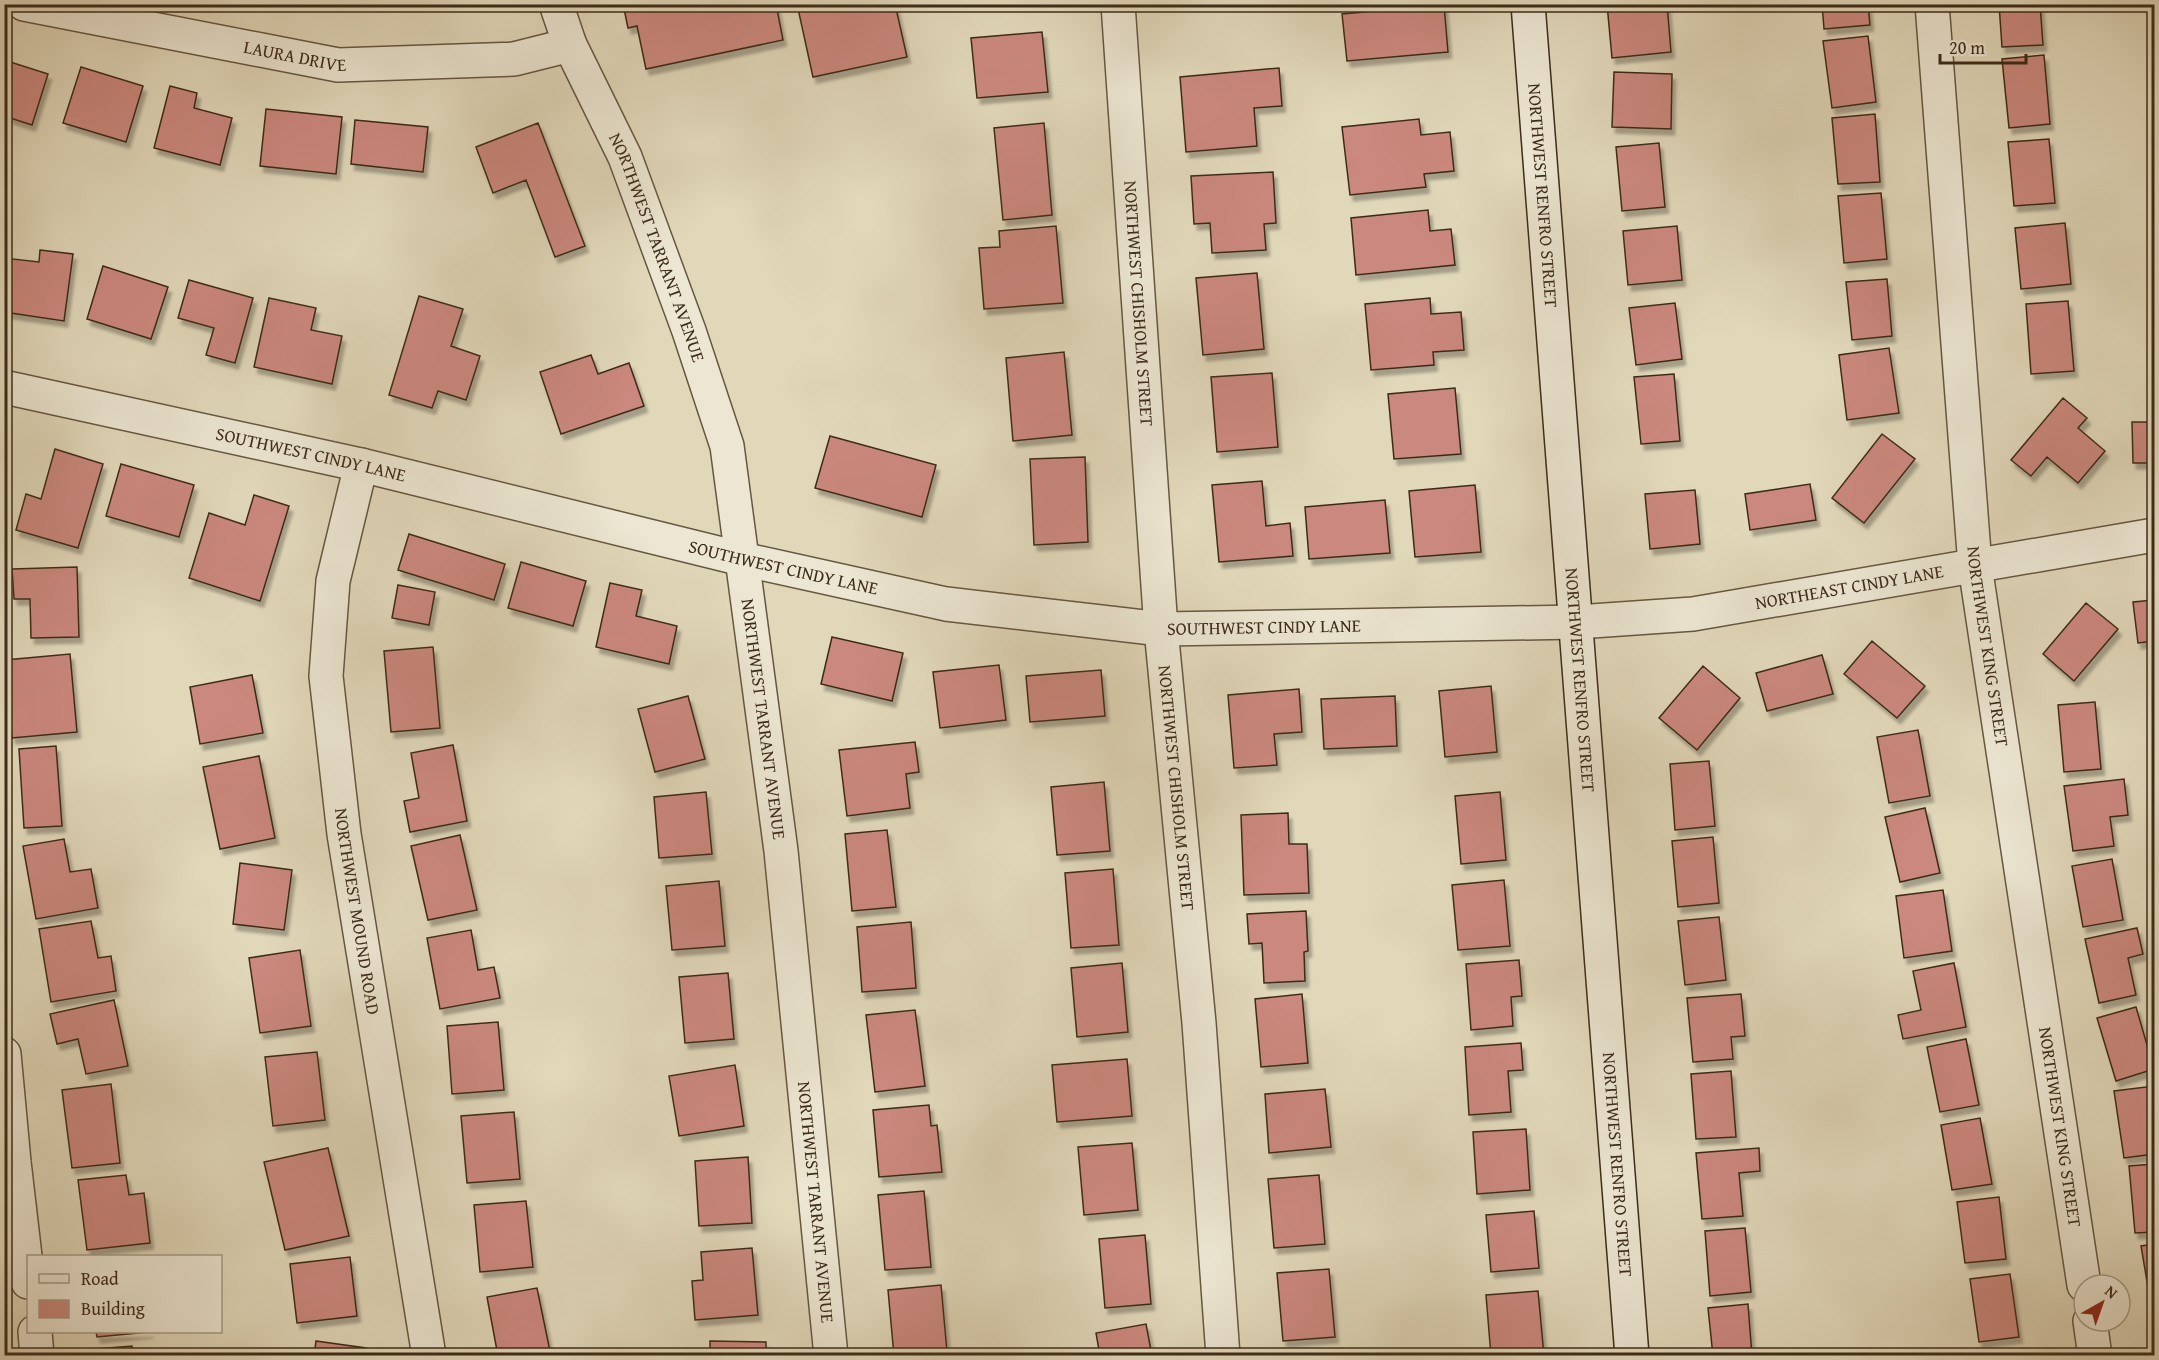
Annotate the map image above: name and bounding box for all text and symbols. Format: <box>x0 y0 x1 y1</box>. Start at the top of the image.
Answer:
scale bar <box>1940 27 2026 65</box>
street label: LAURA DRIVE <box>241 33 347 78</box>
text: 20 m <box>1949 34 1985 61</box>
street label: NORTHWEST RENFRO STREET <box>1521 82 1565 309</box>
street label: NORTHWEST TARRANT AVENUE <box>602 128 712 365</box>
street label: NORTHWEST CHISHOLM STREET <box>1117 180 1161 427</box>
street label: SOUTHWEST CINDY LANE <box>213 420 409 489</box>
street label: SOUTHWEST CINDY LANE <box>686 532 881 602</box>
street label: NORTHWEST KING STREET <box>1961 545 2016 748</box>
street label: NORTHEAST CINDY LANE <box>1753 557 1945 616</box>
street label: NORTHWEST RENFRO STREET <box>1558 567 1603 793</box>
street label: NORTHWEST TARRANT AVENUE <box>734 597 793 841</box>
street label: SOUTHWEST CINDY LANE <box>1167 612 1361 642</box>
street label: NORTHWEST CHISHOLM STREET <box>1152 664 1202 912</box>
street label: NORTHWEST MOUND ROAD <box>328 806 387 1017</box>
street label: NORTHWEST KING STREET <box>2032 1025 2089 1229</box>
street label: NORTHWEST RENFRO STREET <box>1596 1051 1640 1278</box>
street label: NORTHWEST TARRANT AVENUE <box>791 1080 842 1324</box>
legend <box>27 1255 222 1333</box>
text: Road <box>81 1265 119 1292</box>
north arrow <box>2072 1273 2132 1333</box>
text: N <box>2100 1279 2124 1304</box>
text: Building <box>81 1295 145 1322</box>

